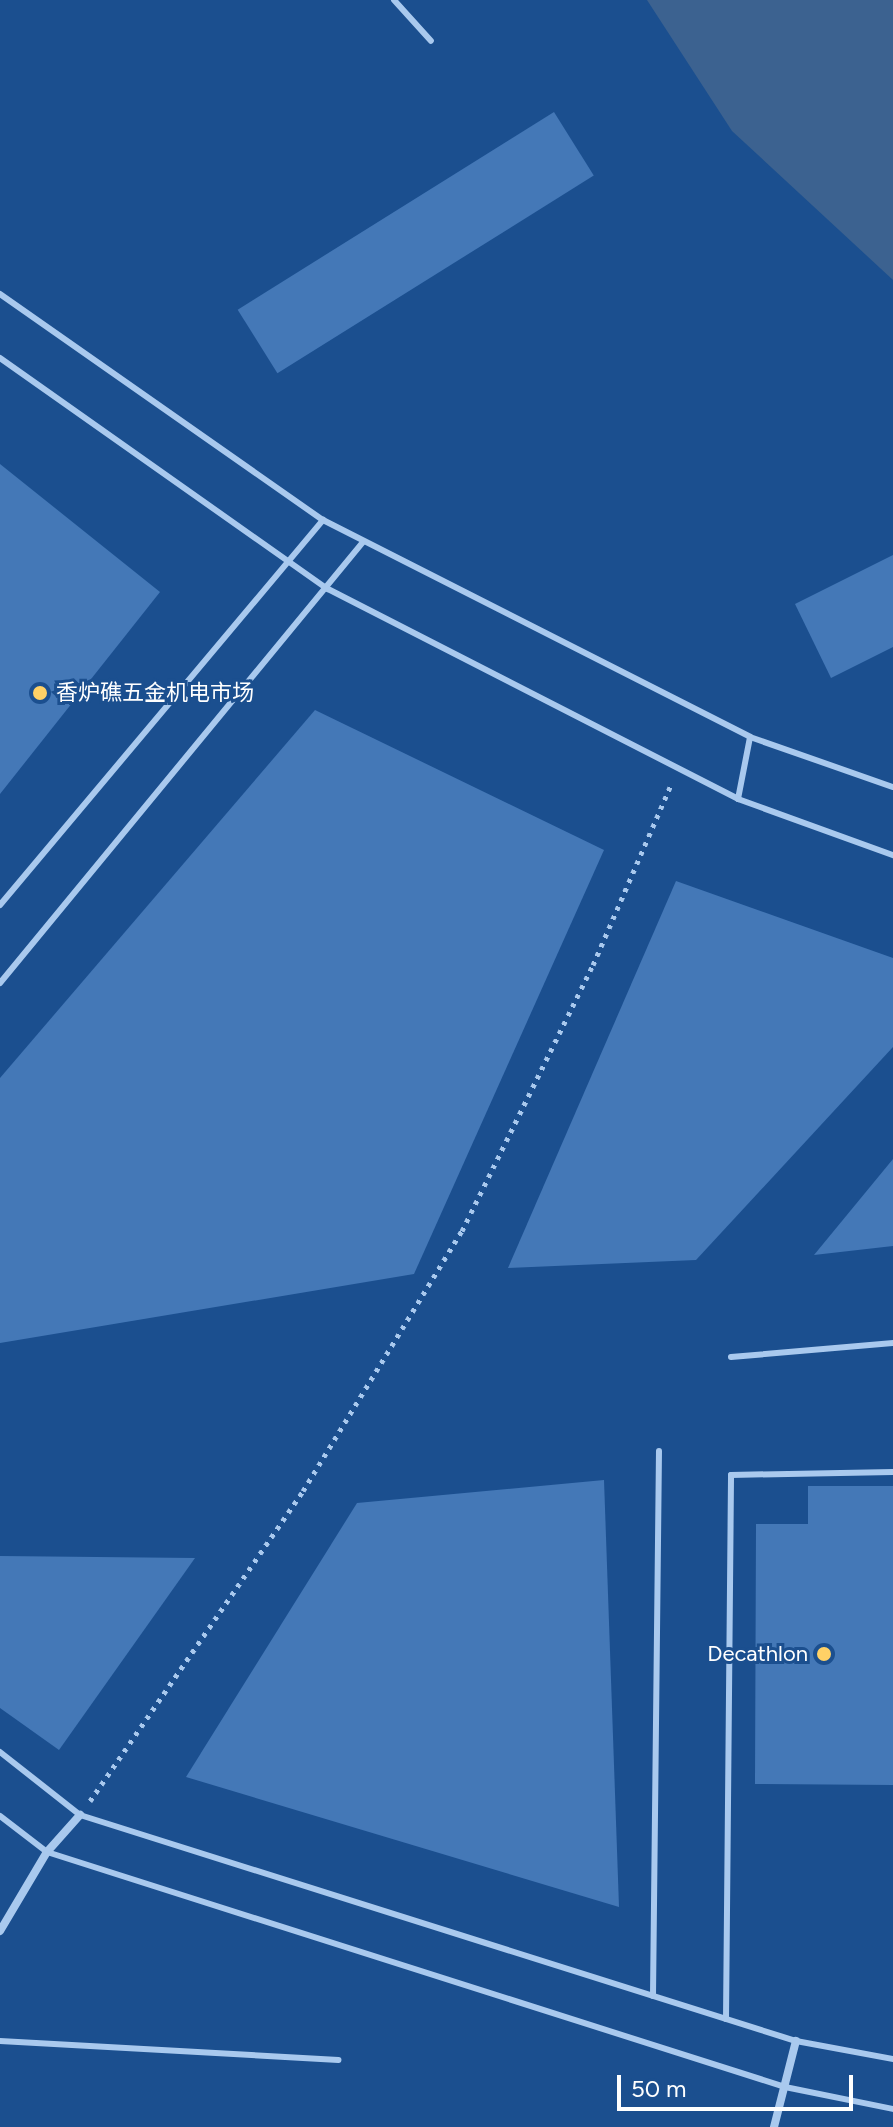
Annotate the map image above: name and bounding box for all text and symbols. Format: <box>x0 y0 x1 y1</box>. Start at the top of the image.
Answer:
place label: 香炉礁五金机电市场 <box>56 680 254 706</box>
marker: 香炉礁五金机电市场 <box>31 684 49 702</box>
place label: Decathlon <box>707 1641 808 1667</box>
marker: Decathlon <box>815 1645 833 1663</box>
scale bar <box>621 2059 857 2109</box>
text: 50 m <box>631 2074 687 2103</box>

